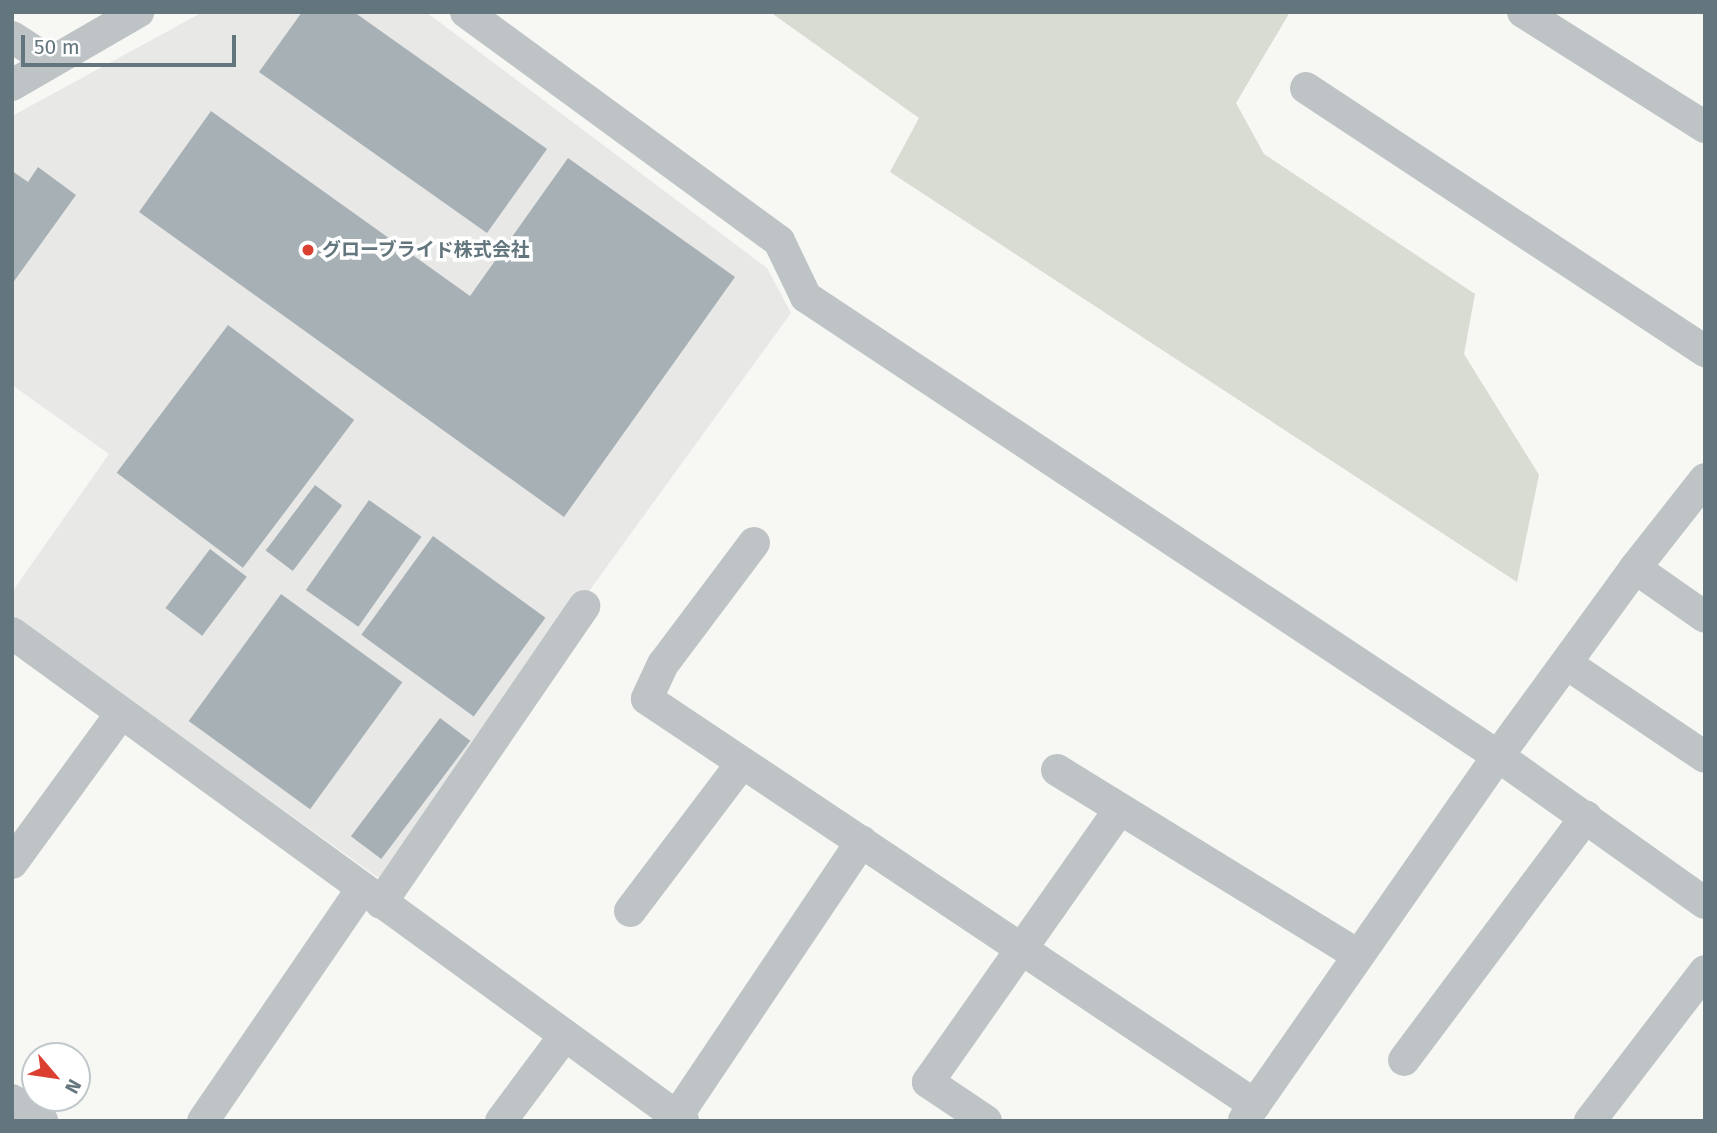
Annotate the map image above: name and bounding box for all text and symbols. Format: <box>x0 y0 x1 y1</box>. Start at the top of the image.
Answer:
scale bar <box>24 21 240 65</box>
text: 50 m <box>34 34 80 60</box>
place label: グローブライド株式会社 <box>322 239 531 261</box>
marker: グローブライド株式会社 <box>300 242 316 258</box>
north arrow <box>21 1042 91 1112</box>
text: N <box>60 1075 86 1098</box>

